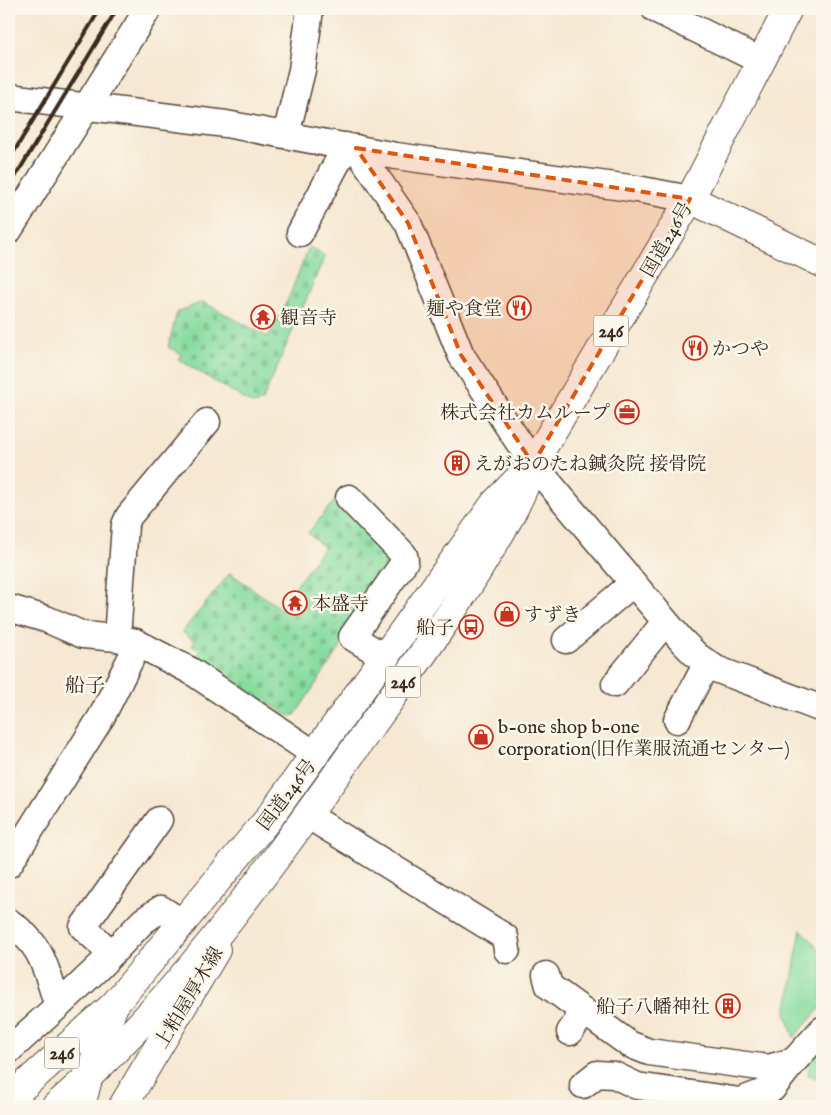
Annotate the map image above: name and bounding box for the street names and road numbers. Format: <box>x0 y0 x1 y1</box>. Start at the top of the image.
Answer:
street label: 国道246号 <box>637 198 699 282</box>
road number: 246 <box>594 316 628 346</box>
road number: 246 <box>386 666 420 698</box>
street label: 国道246号 <box>253 755 322 836</box>
street label: 上粕屋厚木線 <box>150 943 229 1053</box>
road number: 246 <box>44 1038 80 1068</box>

